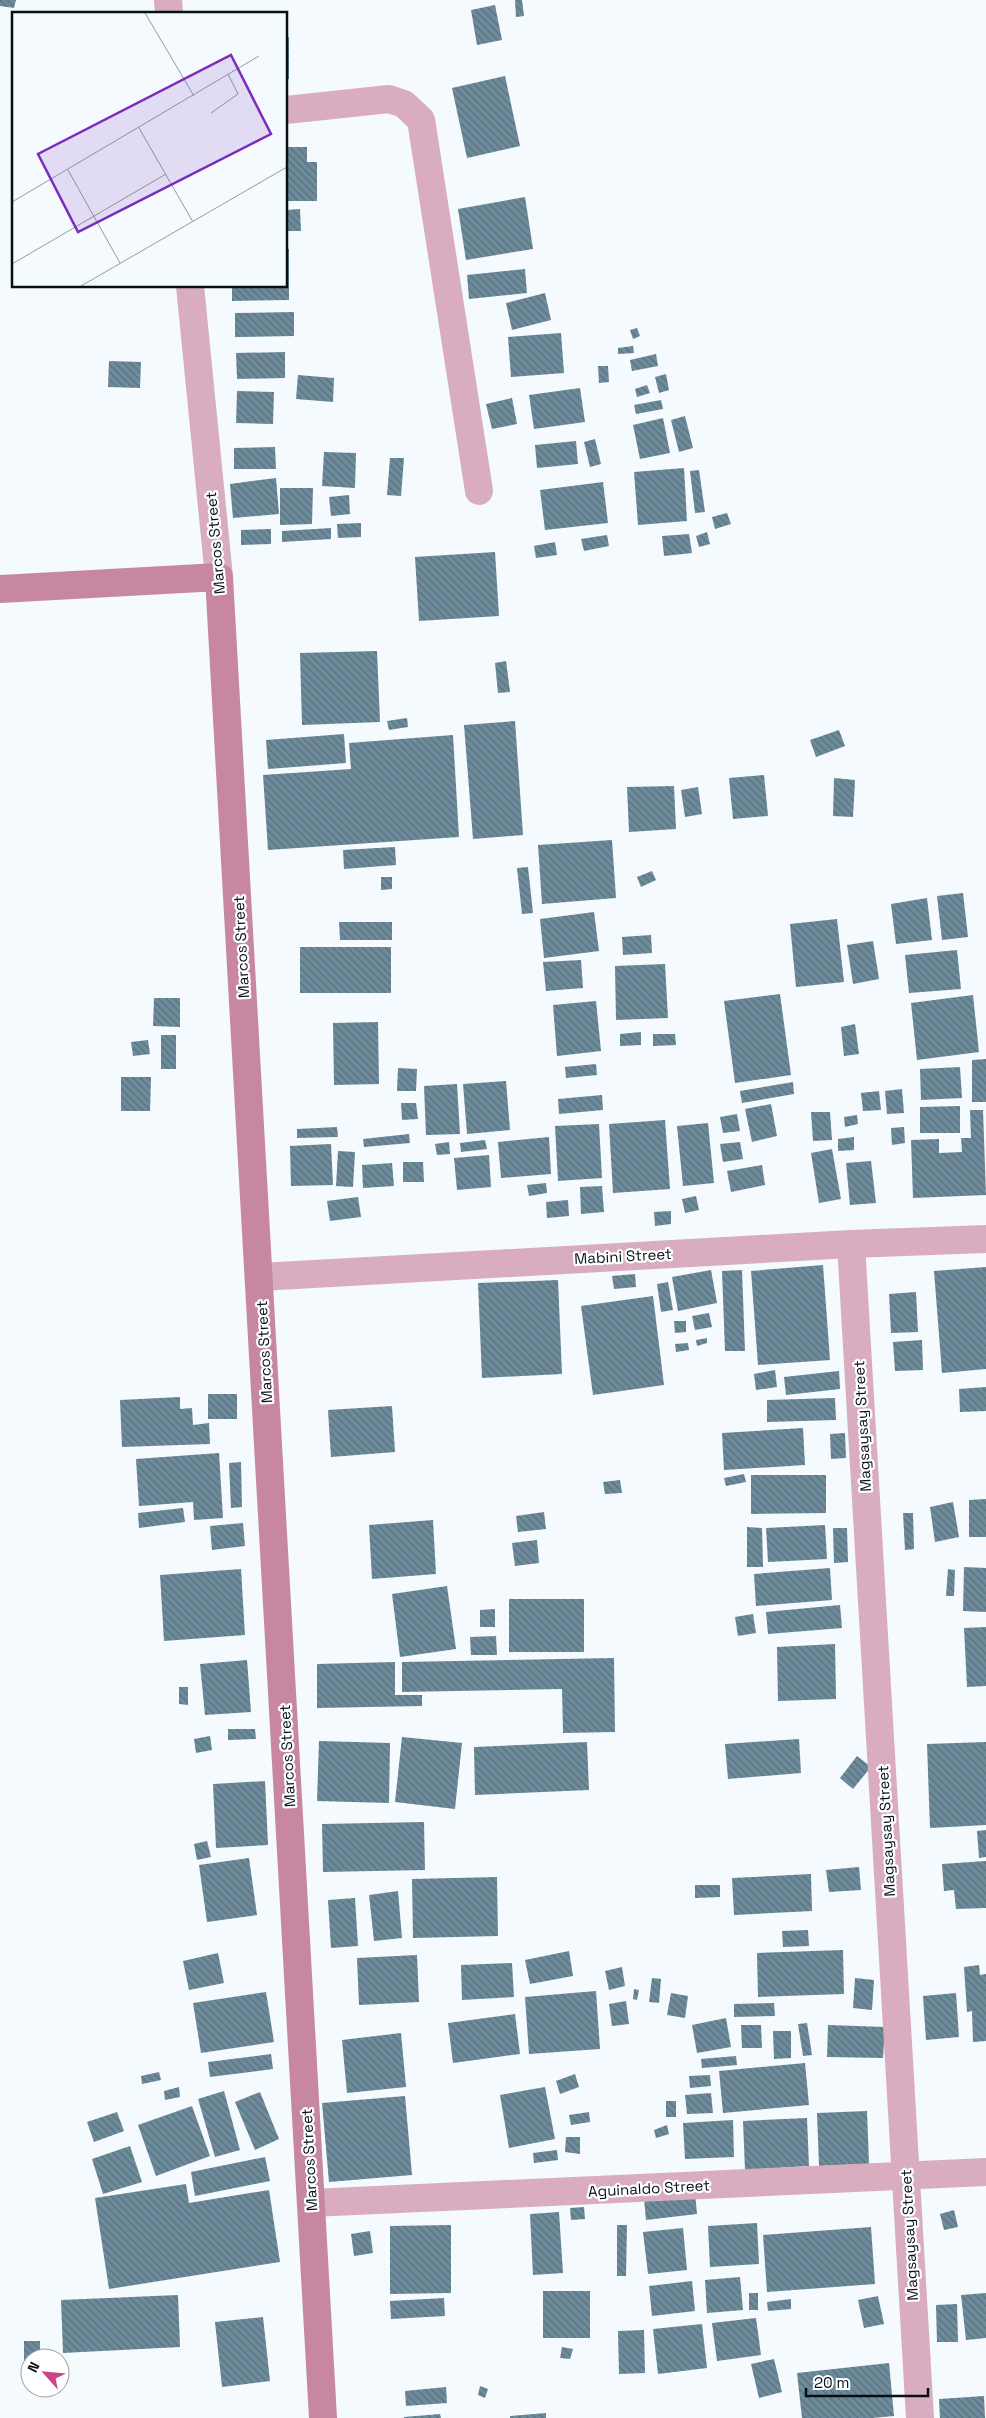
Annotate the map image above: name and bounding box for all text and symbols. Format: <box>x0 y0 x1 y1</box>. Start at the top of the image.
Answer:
inset map <box>12 12 288 288</box>
street label: Marcos Street <box>201 491 229 595</box>
street label: Marcos Street <box>229 895 253 999</box>
street label: Mabini Street <box>574 1244 672 1268</box>
street label: Marcos Street <box>252 1300 276 1404</box>
street label: Magsaysay Street <box>849 1360 875 1492</box>
street label: Marcos Street <box>275 1704 299 1808</box>
street label: Magsaysay Street <box>873 1765 899 1897</box>
street label: Marcos Street <box>297 2108 321 2212</box>
street label: Magsaysay Street <box>896 2169 922 2301</box>
street label: Aguinaldo Street <box>588 2175 711 2201</box>
north arrow <box>20 2348 70 2398</box>
text: N <box>23 2359 44 2375</box>
scale bar <box>806 2366 928 2398</box>
text: 20 m <box>814 2373 849 2392</box>

